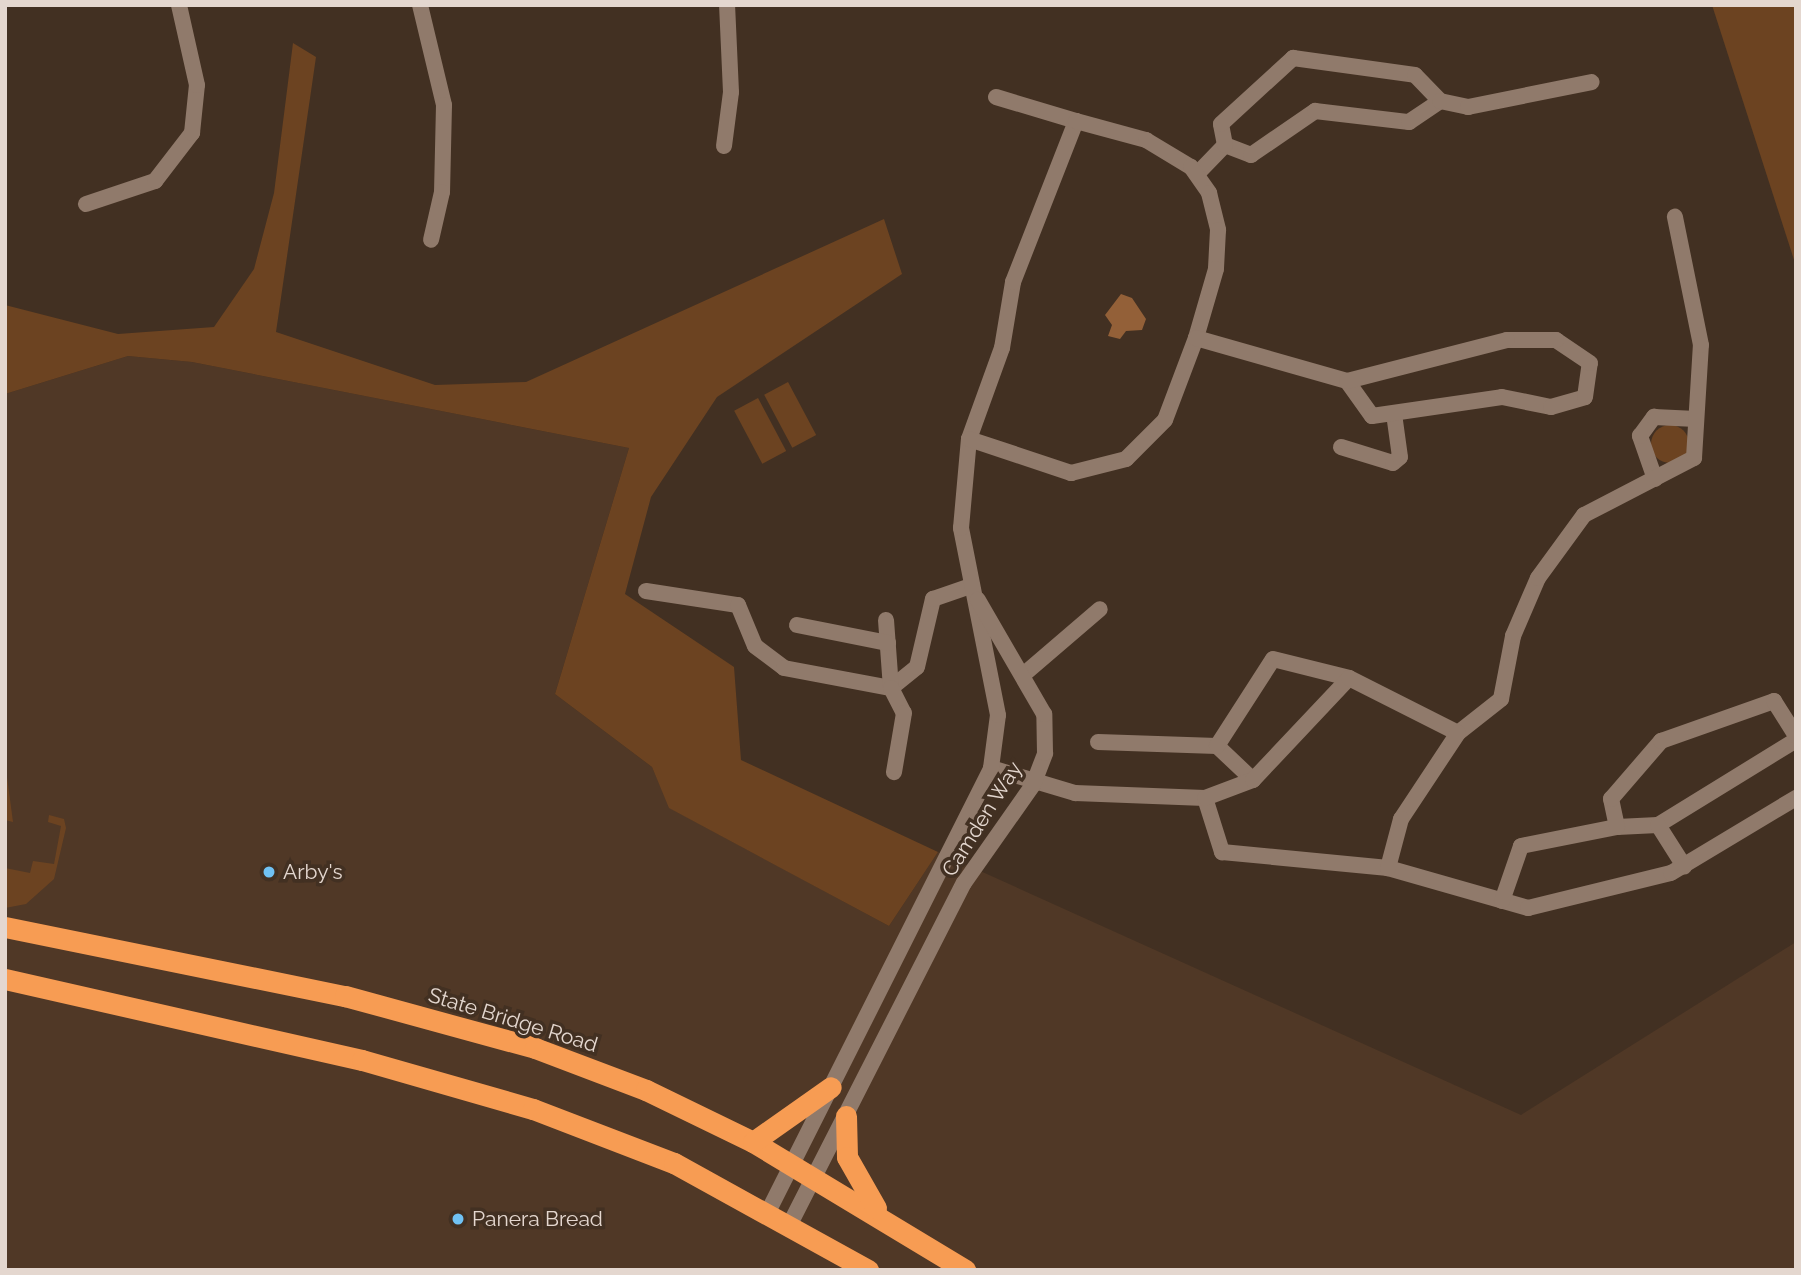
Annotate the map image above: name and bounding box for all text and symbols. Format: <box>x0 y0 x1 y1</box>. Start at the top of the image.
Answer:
street label: Camden Way <box>936 757 1028 881</box>
place label: Arby's <box>283 859 343 885</box>
marker: Arby's <box>261 864 277 880</box>
street label: State Bridge Road <box>425 982 601 1058</box>
place label: Panera Bread <box>472 1206 603 1232</box>
marker: Panera Bread <box>450 1211 466 1227</box>

